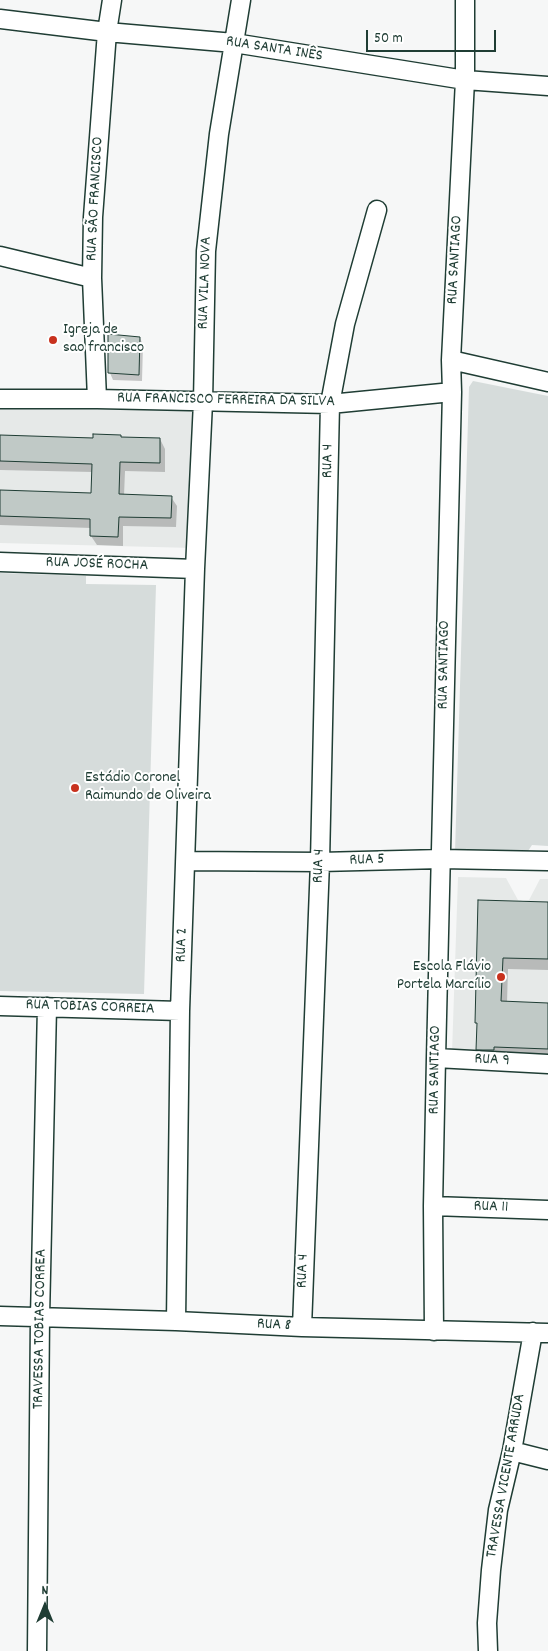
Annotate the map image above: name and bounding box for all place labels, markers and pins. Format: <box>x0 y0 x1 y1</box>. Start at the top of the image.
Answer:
place label: Igreja de sao francisco <box>63 321 144 359</box>
marker: Igreja de sao francisco <box>47 334 59 346</box>
place label: Estádio Coronel Raimundo de Oliveira <box>85 769 211 807</box>
marker: Estádio Coronel Raimundo de Oliveira <box>69 782 81 794</box>
place label: Escola Flávio Portela Marcílio <box>397 958 491 996</box>
marker: Escola Flávio Portela Marcílio <box>495 971 507 983</box>

